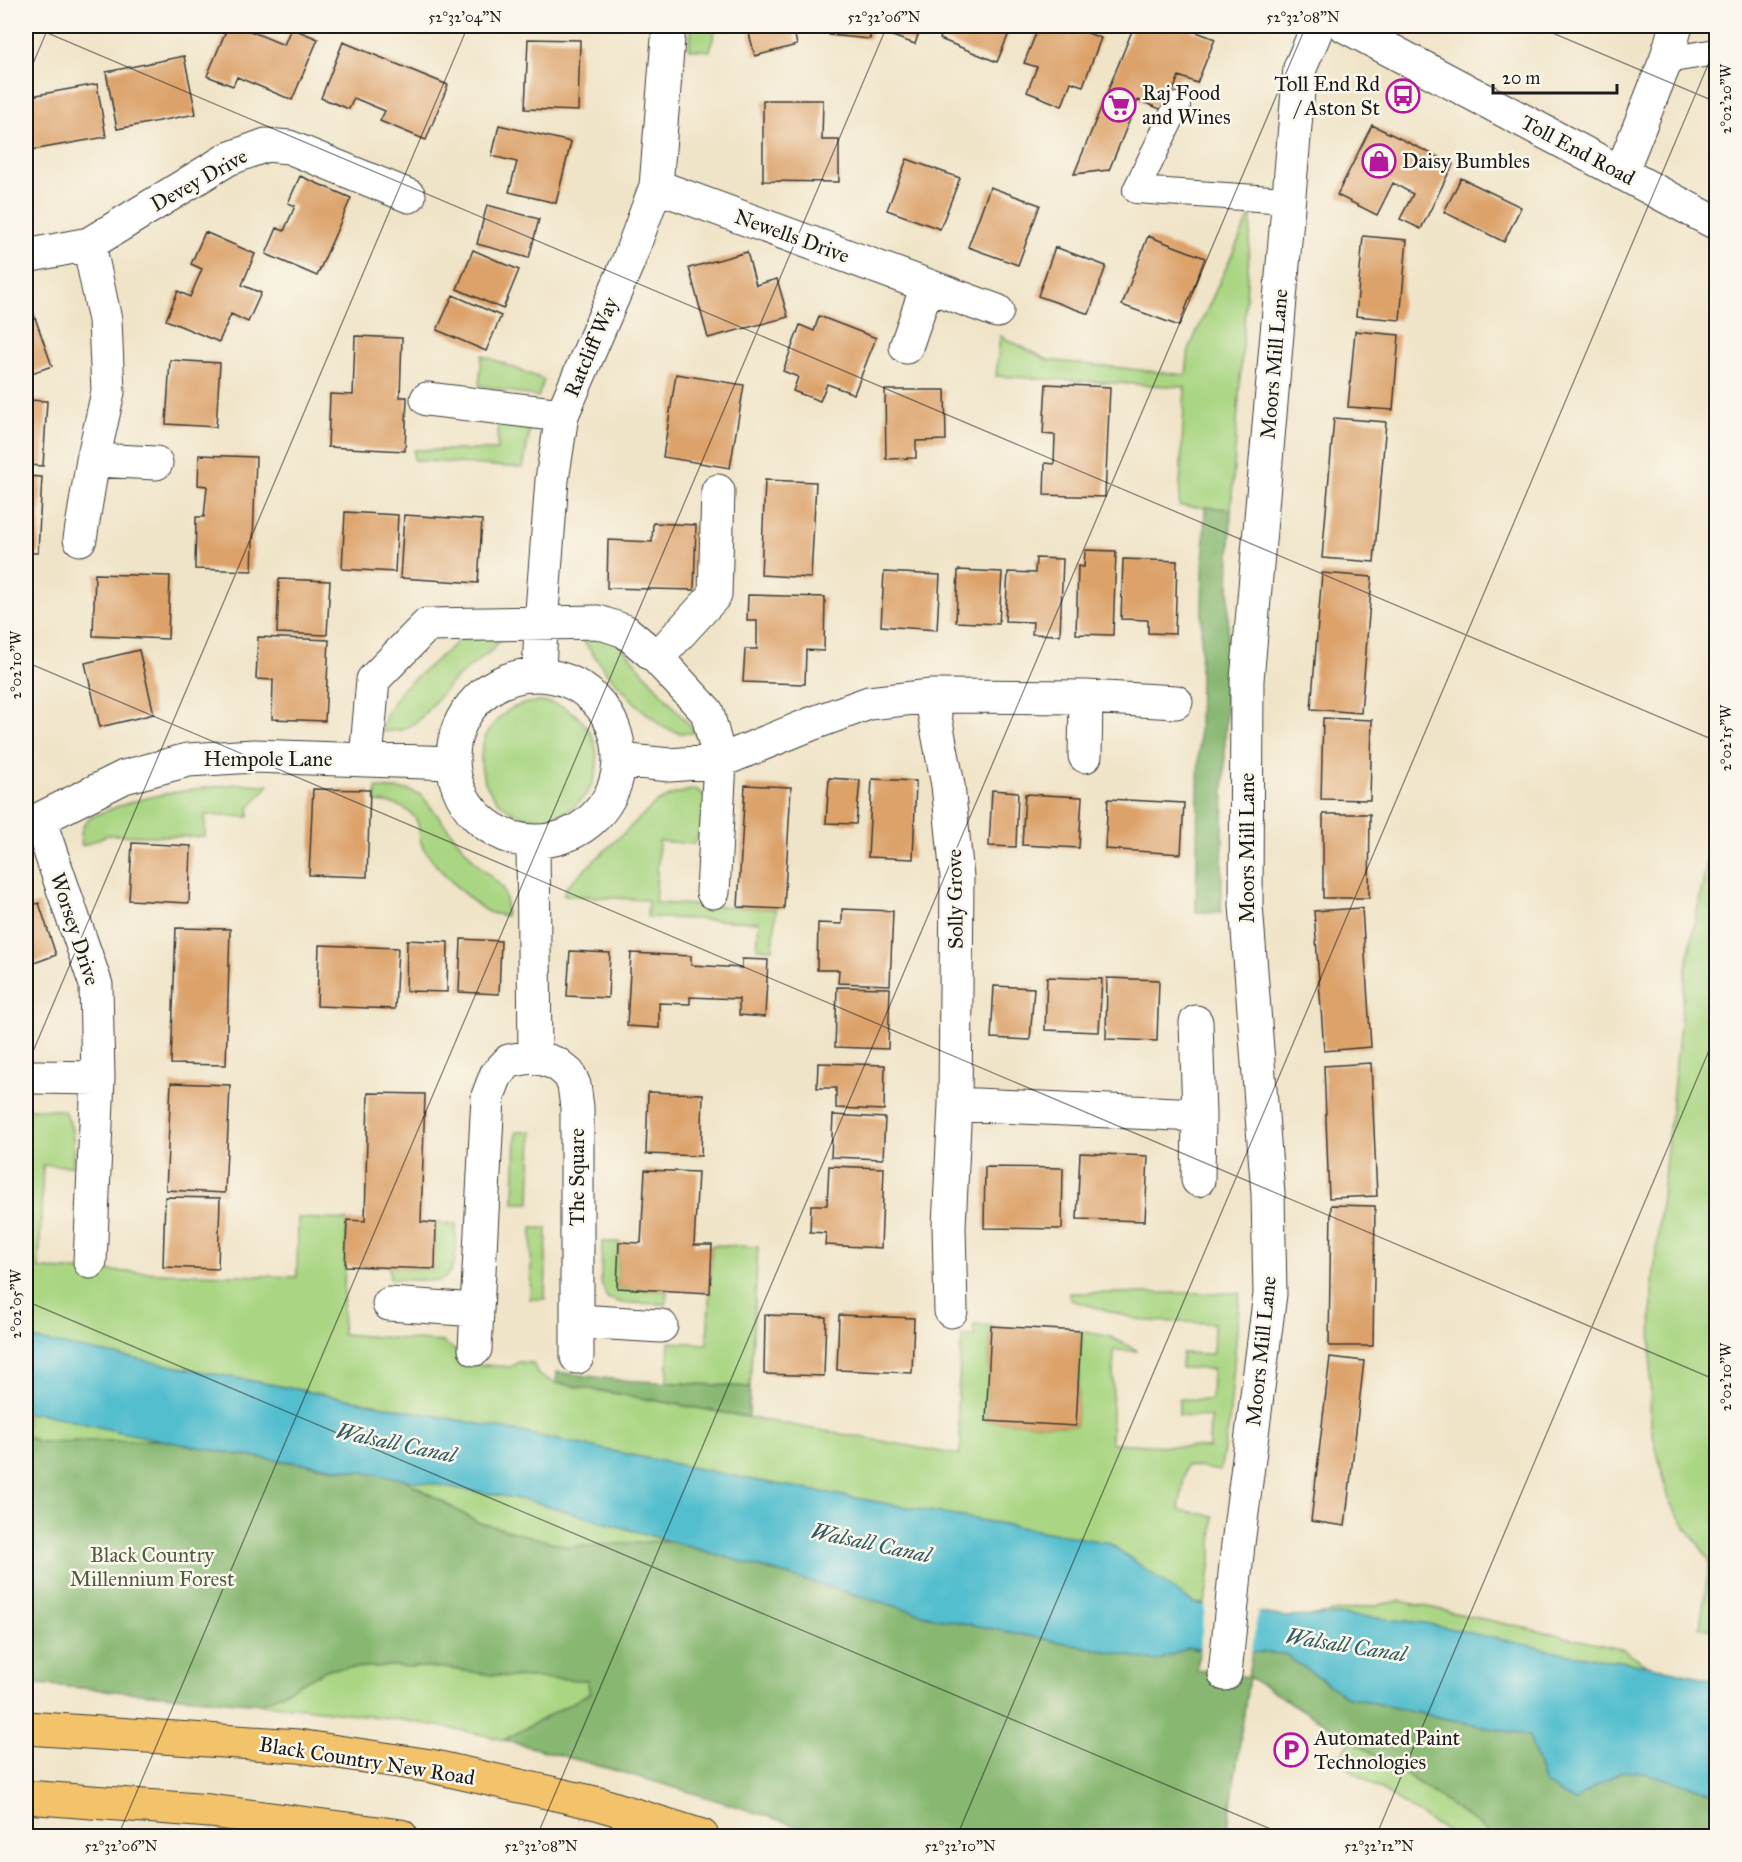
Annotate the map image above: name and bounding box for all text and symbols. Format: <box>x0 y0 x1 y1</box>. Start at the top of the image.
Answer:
text: 52°32'04"N <box>428 8 502 26</box>
text: 52°32'06"N <box>847 8 921 26</box>
text: 52°32'08"N <box>1266 8 1340 26</box>
scale bar <box>1493 57 1618 95</box>
text: 2°02'20"W <box>1717 63 1735 134</box>
text: 20 m <box>1502 67 1540 89</box>
place label: Toll End Rd / Aston St <box>1274 71 1381 121</box>
bus stop icon: Toll End Rd / Aston St <box>1385 78 1421 114</box>
place label: Raj Food and Wines <box>1142 80 1231 130</box>
supermarket icon: Raj Food and Wines <box>1101 87 1137 123</box>
street label: Toll End Road <box>1517 109 1640 191</box>
street label: Devey Drive <box>146 143 252 217</box>
shop icon: Daisy Bumbles <box>1361 143 1397 179</box>
place label: Daisy Bumbles <box>1402 148 1530 174</box>
street label: Newells Drive <box>731 203 853 269</box>
street label: Moors Mill Lane <box>1254 288 1294 440</box>
street label: Ratcliff Way <box>558 292 624 401</box>
text: 2°02'10"W <box>7 630 25 699</box>
text: 2°02'15"W <box>1717 704 1735 771</box>
street label: Hempole Lane <box>204 746 333 772</box>
street label: Moors Mill Lane <box>1234 772 1260 923</box>
street label: Solly Grove <box>941 848 969 949</box>
street label: Worsey Drive <box>45 869 105 989</box>
street label: The Square <box>564 1128 590 1226</box>
text: 2°02'05"W <box>7 1268 25 1339</box>
street label: Moors Mill Lane <box>1240 1274 1282 1427</box>
text: 2°02'10"W <box>1717 1342 1735 1411</box>
water label: Walsall Canal <box>334 1417 460 1469</box>
water label: Walsall Canal <box>809 1517 935 1569</box>
park label: Black Country Millennium Forest <box>70 1542 235 1592</box>
water label: Walsall Canal <box>1284 1622 1410 1668</box>
place label: Automated Paint Technologies <box>1313 1725 1461 1775</box>
street label: Black Country New Road <box>257 1731 477 1791</box>
parking icon: Automated Paint Technologies <box>1273 1732 1309 1768</box>
text: 52°32'06"N <box>84 1837 158 1855</box>
text: 52°32'08"N <box>504 1837 578 1855</box>
text: 52°32'10"N <box>924 1837 996 1855</box>
text: 52°32'12"N <box>1344 1837 1414 1855</box>

